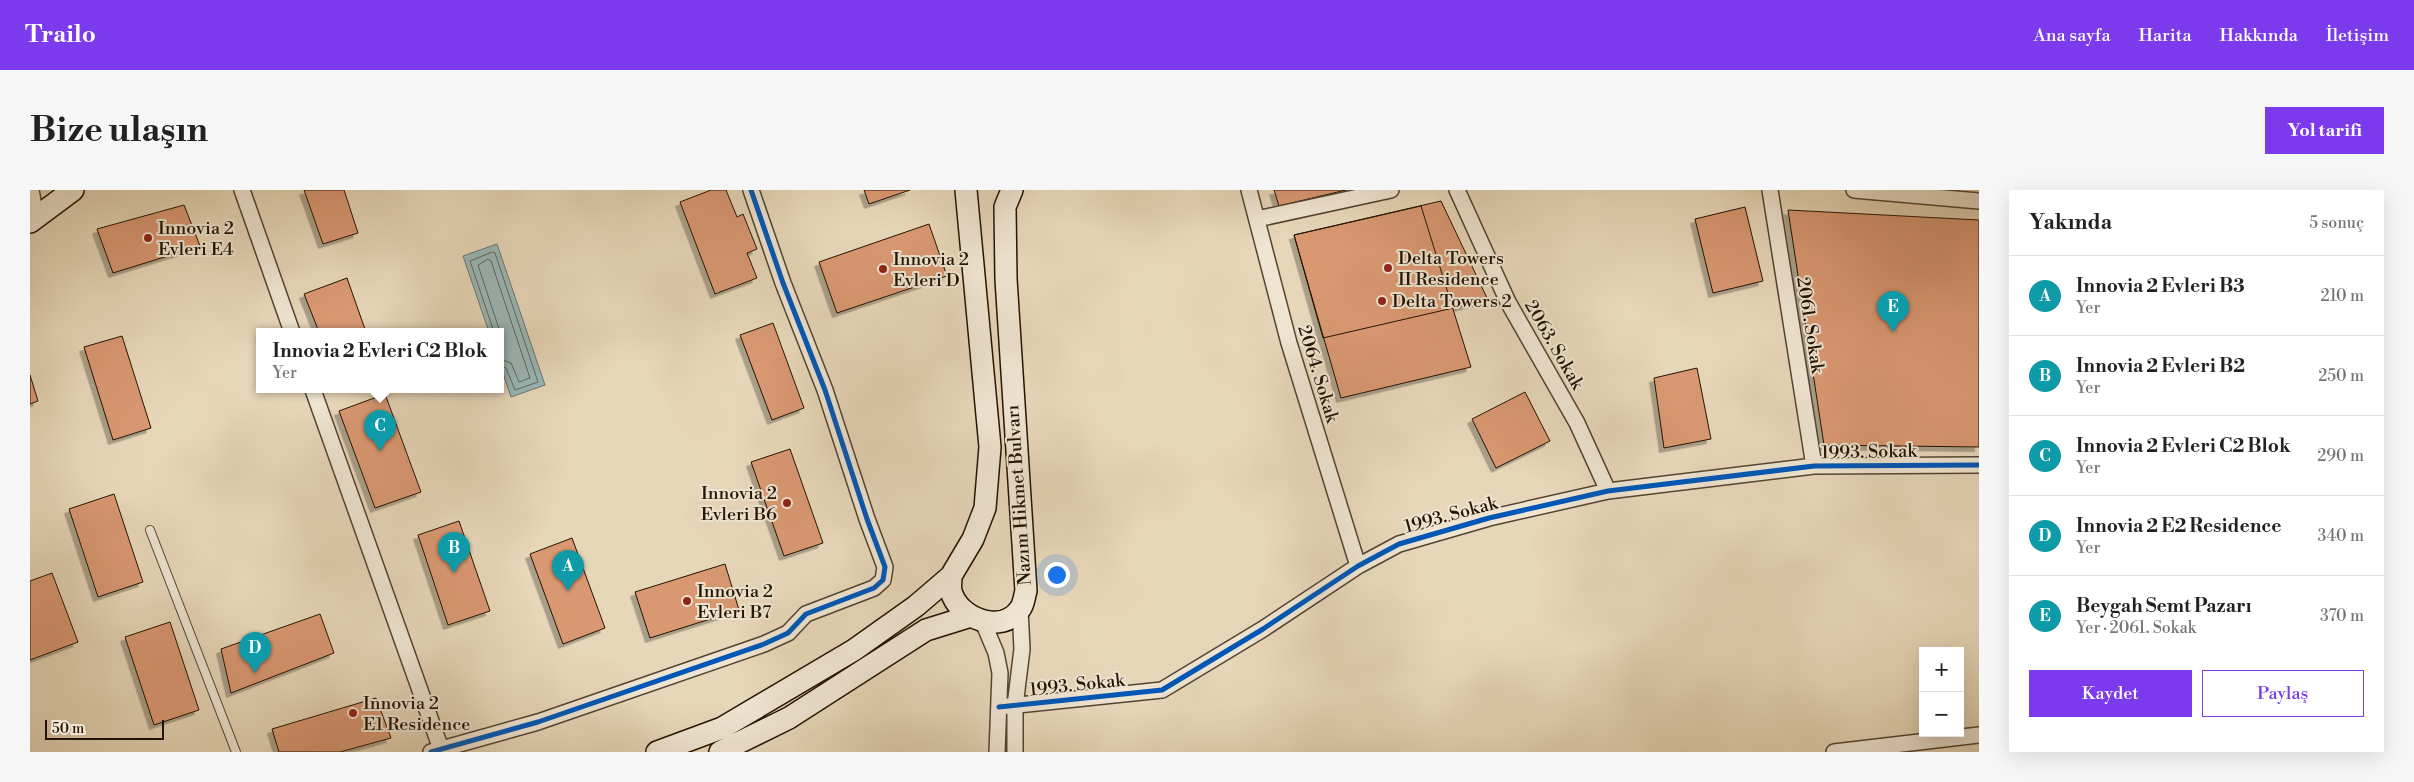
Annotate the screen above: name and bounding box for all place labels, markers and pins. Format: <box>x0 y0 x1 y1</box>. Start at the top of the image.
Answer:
place label: Innovia 2 Evleri E4 <box>158 217 234 261</box>
marker: Innovia 2 Evleri E4 <box>142 232 154 244</box>
place label: Delta Towers II Residence <box>1398 247 1504 291</box>
place label: Innovia 2 Evleri D <box>893 248 969 292</box>
marker: Delta Towers II Residence <box>1382 262 1394 274</box>
marker: Innovia 2 Evleri D <box>877 263 889 275</box>
place label: Delta Towers 2 <box>1392 290 1512 313</box>
pin: E <box>1877 291 1909 332</box>
marker: Delta Towers 2 <box>1376 295 1388 307</box>
pin: C <box>364 410 396 451</box>
place label: Innovia 2 Evleri B6 <box>701 482 777 526</box>
marker: Innovia 2 Evleri B6 <box>781 497 793 509</box>
pin: B <box>438 532 470 573</box>
pin: A <box>552 550 584 591</box>
place label: Innovia 2 Evleri B7 <box>697 580 773 624</box>
marker: Innovia 2 Evleri B7 <box>681 595 693 607</box>
pin: D <box>239 632 271 673</box>
place label: Innovia 2 E1 Residence <box>363 692 470 736</box>
marker: Innovia 2 E1 Residence <box>347 707 359 719</box>

